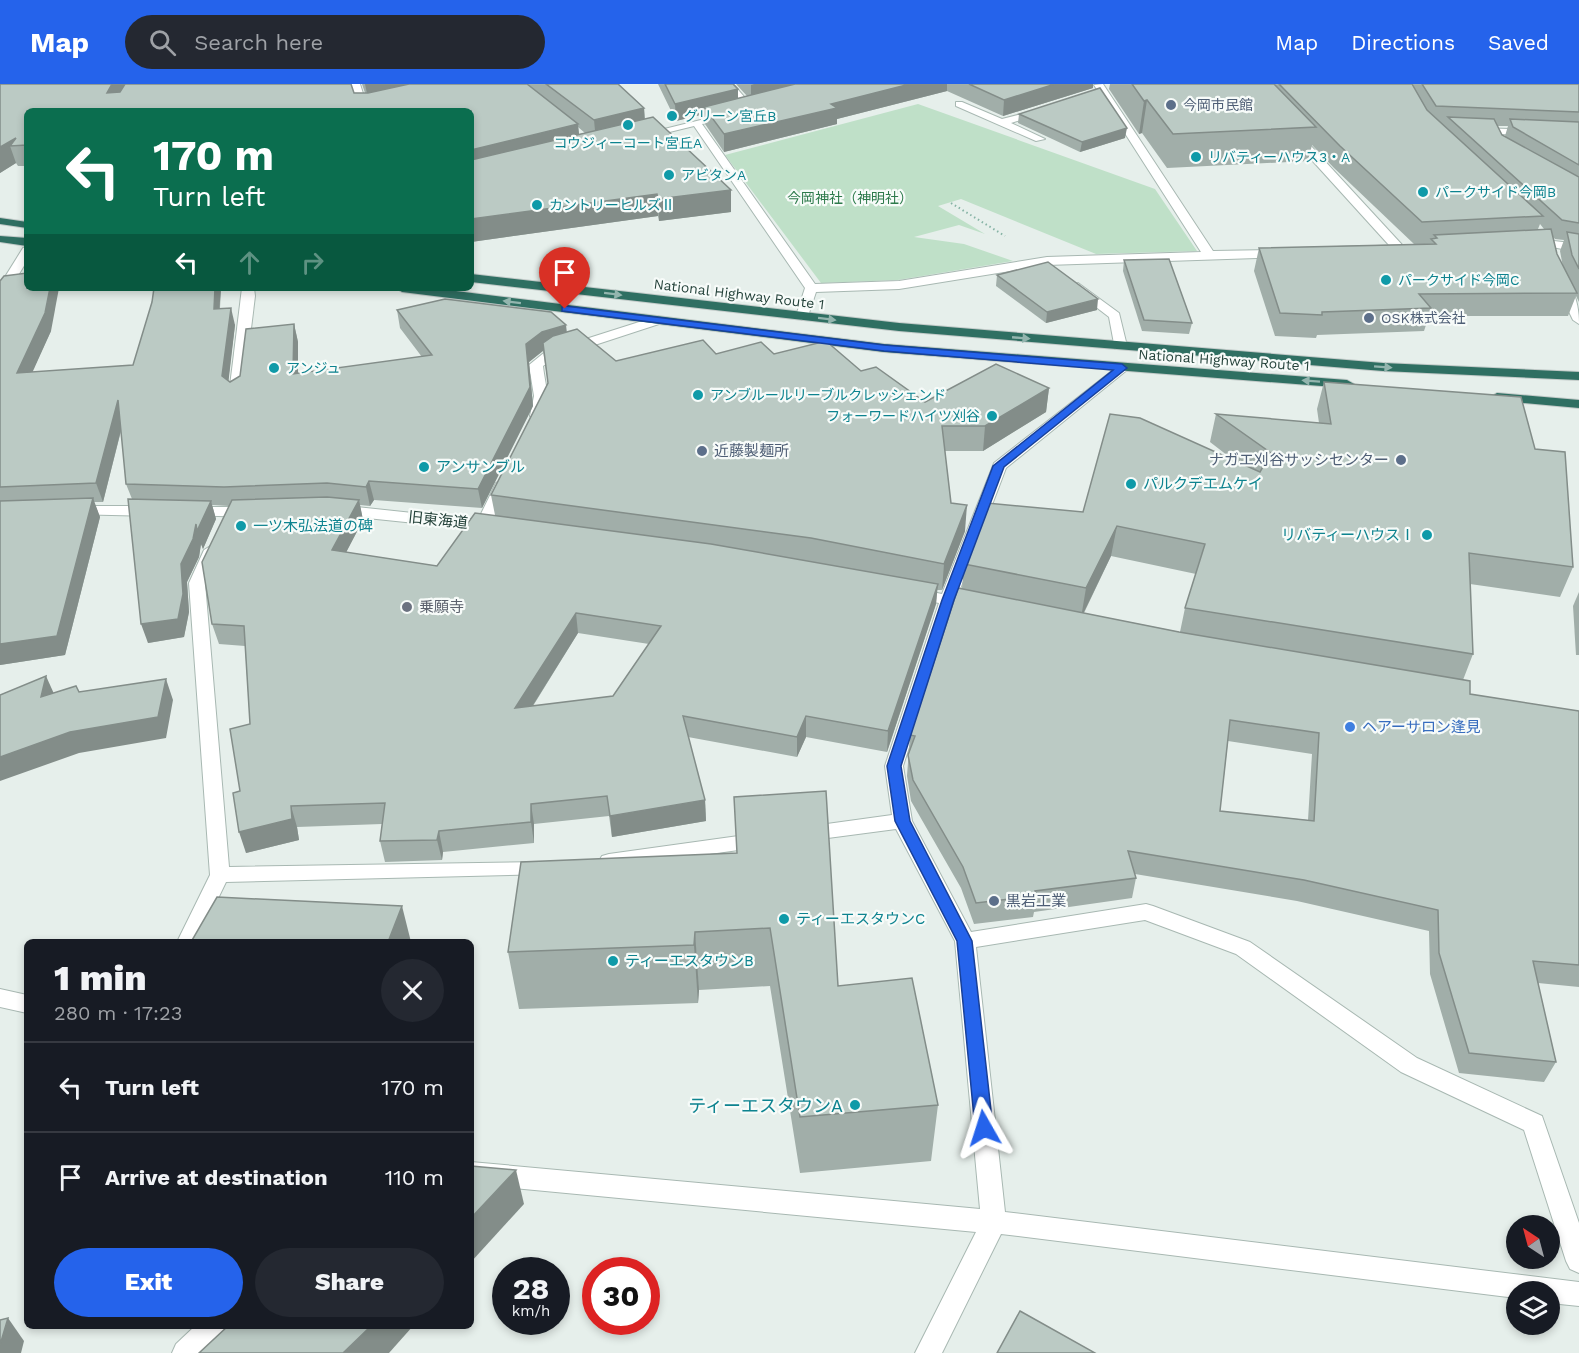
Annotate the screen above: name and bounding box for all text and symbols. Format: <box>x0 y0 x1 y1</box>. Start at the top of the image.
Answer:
search box <box>125 15 545 69</box>
text: Map <box>30 26 89 59</box>
icon: search <box>146 26 179 59</box>
text: Search here <box>194 30 323 55</box>
text: Map <box>1275 30 1318 55</box>
text: Directions <box>1351 30 1455 55</box>
text: Saved <box>1488 30 1549 55</box>
place label: 今岡市民館 <box>1183 97 1253 113</box>
marker: 今岡市民館 <box>1164 98 1178 112</box>
place label: グリーン宮丘B <box>684 108 776 124</box>
marker: グリーン宮丘B <box>665 109 679 123</box>
marker: コウジィーコート宮丘A <box>621 118 635 132</box>
text: 170 m <box>153 131 274 180</box>
icon: left <box>54 132 132 210</box>
place label: コウジィーコート宮丘A <box>554 135 702 151</box>
place label: リバティーハウス3・A <box>1208 149 1350 165</box>
marker: リバティーハウス3・A <box>1189 150 1203 164</box>
place label: アビタンA <box>681 167 746 183</box>
marker: アビタンA <box>662 168 676 182</box>
text: Turn left <box>153 181 265 213</box>
place label: パークサイド今岡B <box>1435 184 1556 200</box>
marker: パークサイド今岡B <box>1416 185 1430 199</box>
park label: 今岡神社（神明社） <box>787 190 913 206</box>
place label: カントリーヒルズⅡ <box>549 197 675 213</box>
marker: カントリーヒルズⅡ <box>530 198 544 212</box>
icon: left <box>170 246 203 279</box>
icon: ahead <box>233 246 266 279</box>
icon: right <box>296 246 329 279</box>
pin <box>539 247 590 309</box>
icon: arrive <box>548 256 581 289</box>
place label: パークサイド今岡C <box>1398 272 1520 288</box>
marker: パークサイド今岡C <box>1379 273 1393 287</box>
street label: National Highway Route 1 <box>653 276 825 312</box>
one-way arrow <box>603 289 622 299</box>
one-way arrow <box>502 297 521 307</box>
place label: OSK株式会社 <box>1381 310 1466 326</box>
marker: OSK株式会社 <box>1362 311 1376 325</box>
one-way arrow <box>818 314 837 324</box>
one-way arrow <box>1012 333 1031 343</box>
street label: National Highway Route 1 <box>1138 346 1310 374</box>
place label: アンジュ <box>286 360 340 376</box>
marker: アンジュ <box>267 361 281 375</box>
one-way arrow <box>1374 362 1393 371</box>
one-way arrow <box>1302 376 1321 386</box>
place label: アンブルールリーブルクレッシェンド <box>710 387 946 403</box>
marker: アンブルールリーブルクレッシェンド <box>691 388 705 402</box>
place label: フォーワードハイツ刈谷 <box>826 408 980 424</box>
marker: フォーワードハイツ刈谷 <box>985 409 999 423</box>
place label: 近藤製麺所 <box>714 442 789 460</box>
marker: 近藤製麺所 <box>695 444 709 458</box>
place label: ナガエ刈谷サッシセンター <box>1209 451 1389 469</box>
marker: ナガエ刈谷サッシセンター <box>1394 453 1408 467</box>
place label: アンサンブル <box>436 458 525 476</box>
marker: アンサンブル <box>417 460 431 474</box>
place label: パルクデエムケイ <box>1143 475 1263 493</box>
marker: パルクデエムケイ <box>1124 477 1138 491</box>
street label: 旧東海道 <box>407 508 469 532</box>
place label: 一ツ木弘法道の碑 <box>253 517 373 535</box>
marker: 一ツ木弘法道の碑 <box>234 519 248 533</box>
place label: リバティーハウスⅠ <box>1281 526 1415 544</box>
marker: リバティーハウスⅠ <box>1420 528 1434 542</box>
place label: 乗願寺 <box>419 598 464 616</box>
marker: 乗願寺 <box>400 600 414 614</box>
place label: ヘアーサロン逢見 <box>1362 718 1481 736</box>
marker: ヘアーサロン逢見 <box>1343 720 1357 734</box>
place label: 黒岩工業 <box>1006 892 1066 910</box>
marker: 黒岩工業 <box>987 894 1001 908</box>
place label: ティーエスタウンC <box>796 910 925 928</box>
marker: ティーエスタウンC <box>777 912 791 926</box>
place label: ティーエスタウンB <box>625 952 754 970</box>
marker: ティーエスタウンB <box>606 954 620 968</box>
text: 1 min <box>54 957 147 999</box>
button: close <box>381 959 444 1022</box>
text: 280 m · 17:23 <box>54 1001 182 1025</box>
icon: left <box>54 1071 87 1104</box>
text: Turn left <box>105 1075 199 1100</box>
text: 170 m <box>381 1075 444 1100</box>
place label: ティーエスタウンA <box>688 1095 843 1116</box>
position arrow <box>952 1096 1016 1160</box>
marker: ティーエスタウンA <box>848 1098 862 1112</box>
icon: arrive <box>54 1161 87 1194</box>
text: Arrive at destination <box>105 1165 328 1190</box>
text: 110 m <box>385 1165 444 1190</box>
north arrow <box>1506 1215 1560 1269</box>
map controls <box>1506 1215 1560 1335</box>
button: Exit <box>54 1248 243 1317</box>
button: Share <box>255 1248 444 1317</box>
speed limit sign: 30 <box>582 1257 660 1335</box>
text: 28 <box>513 1271 549 1306</box>
button: layers <box>1506 1281 1560 1335</box>
text: km/h <box>512 1302 550 1320</box>

